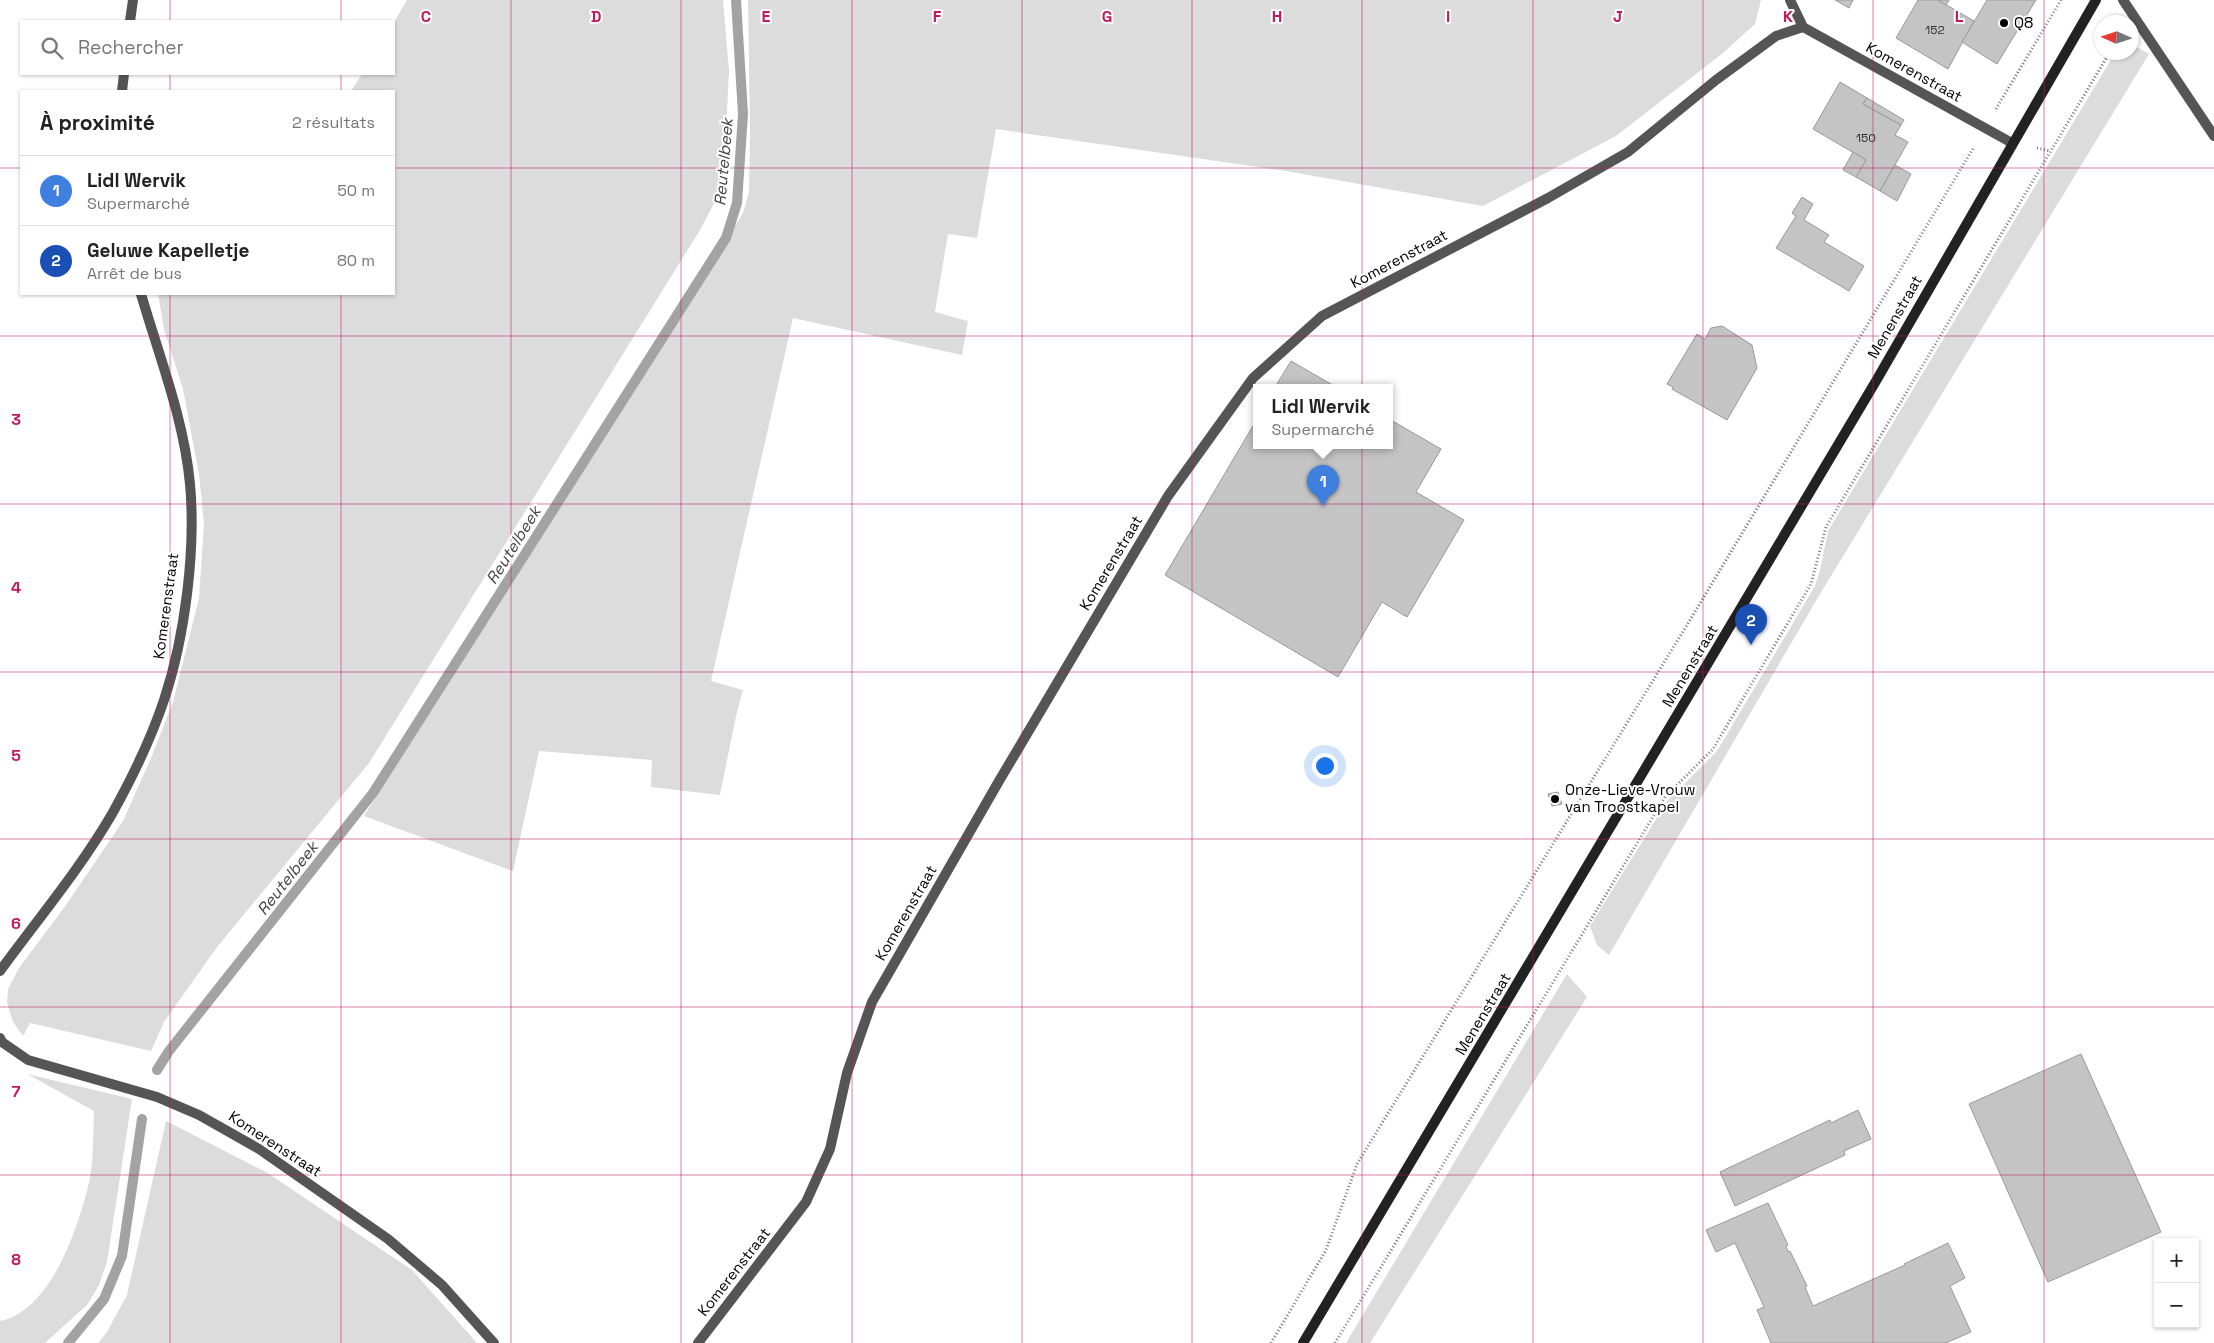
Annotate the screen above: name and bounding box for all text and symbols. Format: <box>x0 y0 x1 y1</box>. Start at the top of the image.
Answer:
text: C <box>421 6 431 27</box>
text: D <box>591 6 601 27</box>
text: E <box>762 6 771 27</box>
text: F <box>933 6 942 27</box>
text: G <box>1102 6 1112 27</box>
text: H <box>1272 6 1282 27</box>
text: I <box>1446 6 1450 27</box>
text: J <box>1613 6 1623 27</box>
text: K <box>1783 6 1793 27</box>
text: L <box>1955 6 1964 27</box>
place label: Q8 <box>2014 13 2033 32</box>
north arrow <box>2094 15 2139 60</box>
marker: Q8 <box>1998 17 2010 29</box>
search box <box>20 20 395 75</box>
house number: 152 <box>1925 22 1945 38</box>
icon: search <box>38 34 66 62</box>
text: Rechercher <box>78 35 184 60</box>
street label: Komerenstraat <box>1863 37 1966 106</box>
text: À proximité <box>40 109 155 136</box>
text: 2 résultats <box>292 112 375 133</box>
water label: Reutelbeek <box>709 115 738 207</box>
house number: 150 <box>1856 130 1876 146</box>
text: Lidl Wervik <box>87 168 186 193</box>
text: 1 <box>52 180 60 201</box>
text: 50 m <box>337 180 375 201</box>
text: Supermarché <box>87 193 190 214</box>
street label: Komerenstraat <box>1347 225 1451 292</box>
text: Geluwe Kapelletje <box>87 238 249 263</box>
text: 2 <box>51 250 61 271</box>
text: 80 m <box>337 250 375 271</box>
text: Arrêt de bus <box>87 263 182 284</box>
street label: Menenstraat <box>1863 272 1926 362</box>
popup <box>1253 384 1393 449</box>
text: Lidl Wervik <box>1272 394 1370 419</box>
text: 3 <box>11 409 21 430</box>
text: Supermarché <box>1272 419 1374 440</box>
pin: 1 <box>1307 465 1339 506</box>
water label: Reutelbeek <box>481 500 547 588</box>
street label: Komerenstraat <box>1075 512 1146 614</box>
street label: Komerenstraat <box>149 552 182 660</box>
text: 4 <box>11 577 21 598</box>
pin: 2 <box>1735 604 1767 645</box>
street label: Menenstraat <box>1658 621 1722 710</box>
text: 5 <box>11 745 21 766</box>
your location <box>1312 753 1338 779</box>
place label: Onze-Lieve-Vrouw van Troostkapel <box>1565 780 1696 816</box>
marker: Onze-Lieve-Vrouw van Troostkapel <box>1549 793 1561 805</box>
water label: Reutelbeek <box>252 835 324 919</box>
street label: Komerenstraat <box>871 862 941 964</box>
text: 6 <box>11 913 21 934</box>
street label: Menenstraat <box>1451 969 1515 1058</box>
text: 7 <box>12 1081 21 1102</box>
street label: Komerenstraat <box>225 1106 325 1181</box>
street label: Komerenstraat <box>693 1224 774 1320</box>
map controls <box>2154 1238 2199 1328</box>
button: + <box>2154 1238 2199 1283</box>
text: 8 <box>11 1249 21 1270</box>
button: − <box>2154 1283 2199 1328</box>

